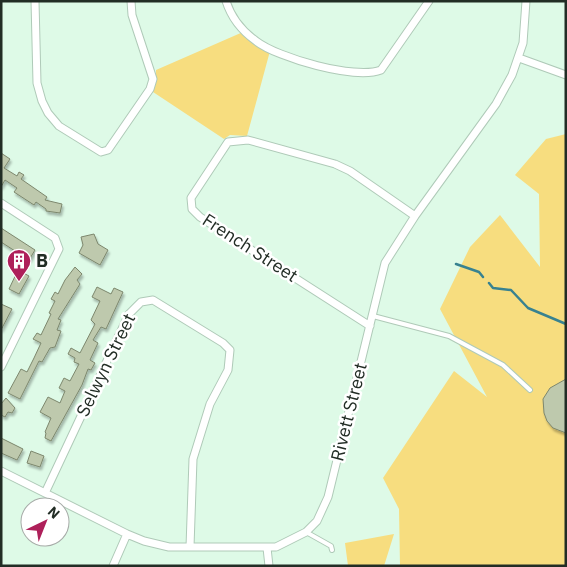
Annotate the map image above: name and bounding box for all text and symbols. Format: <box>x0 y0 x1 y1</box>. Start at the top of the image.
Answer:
street label: French Street <box>198 208 302 287</box>
building icon: B <box>6 248 32 282</box>
place label: B <box>36 249 48 272</box>
street label: Selwyn Street <box>71 309 140 420</box>
street label: Rivett Street <box>325 360 372 464</box>
north arrow <box>20 497 70 547</box>
text: N <box>44 502 64 523</box>

